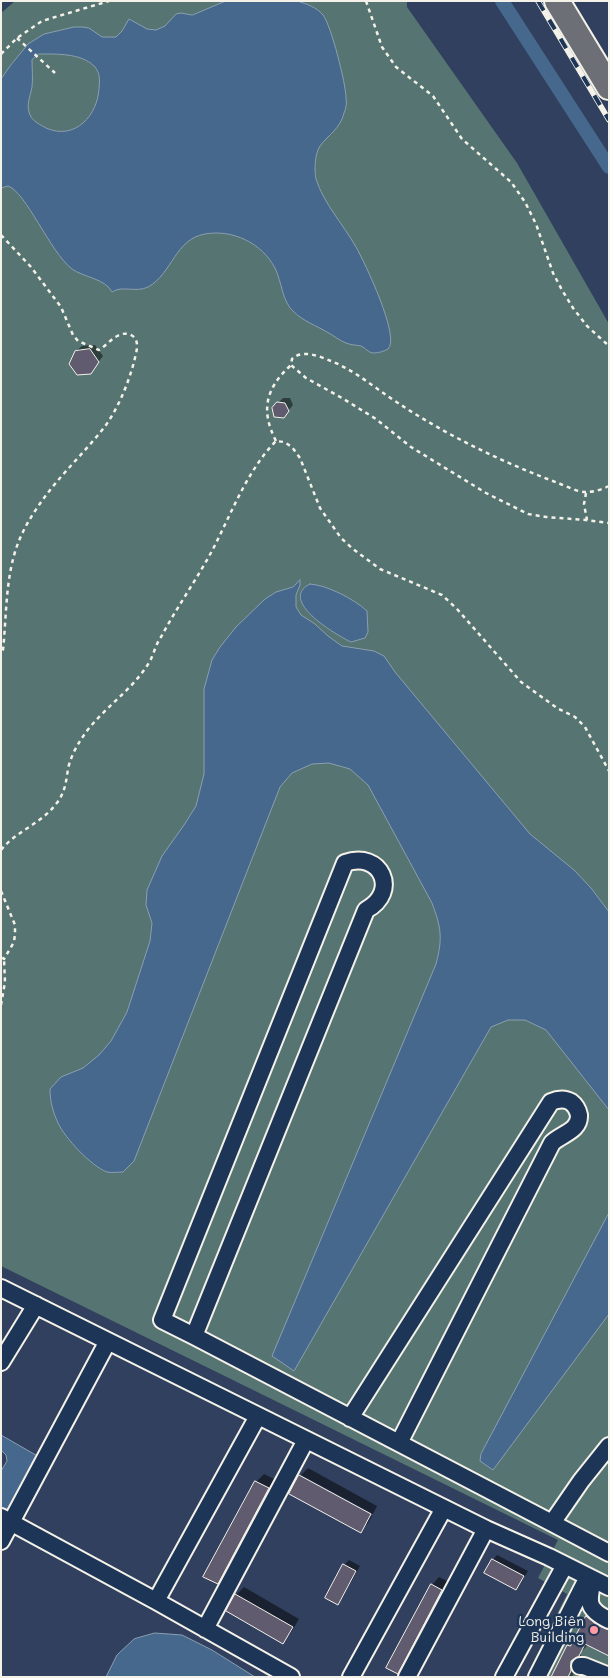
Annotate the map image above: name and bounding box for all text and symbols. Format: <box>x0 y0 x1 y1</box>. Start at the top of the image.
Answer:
place label: Long Biên Building <box>519 1614 584 1646</box>
marker: Long Biên Building <box>588 1624 600 1636</box>

